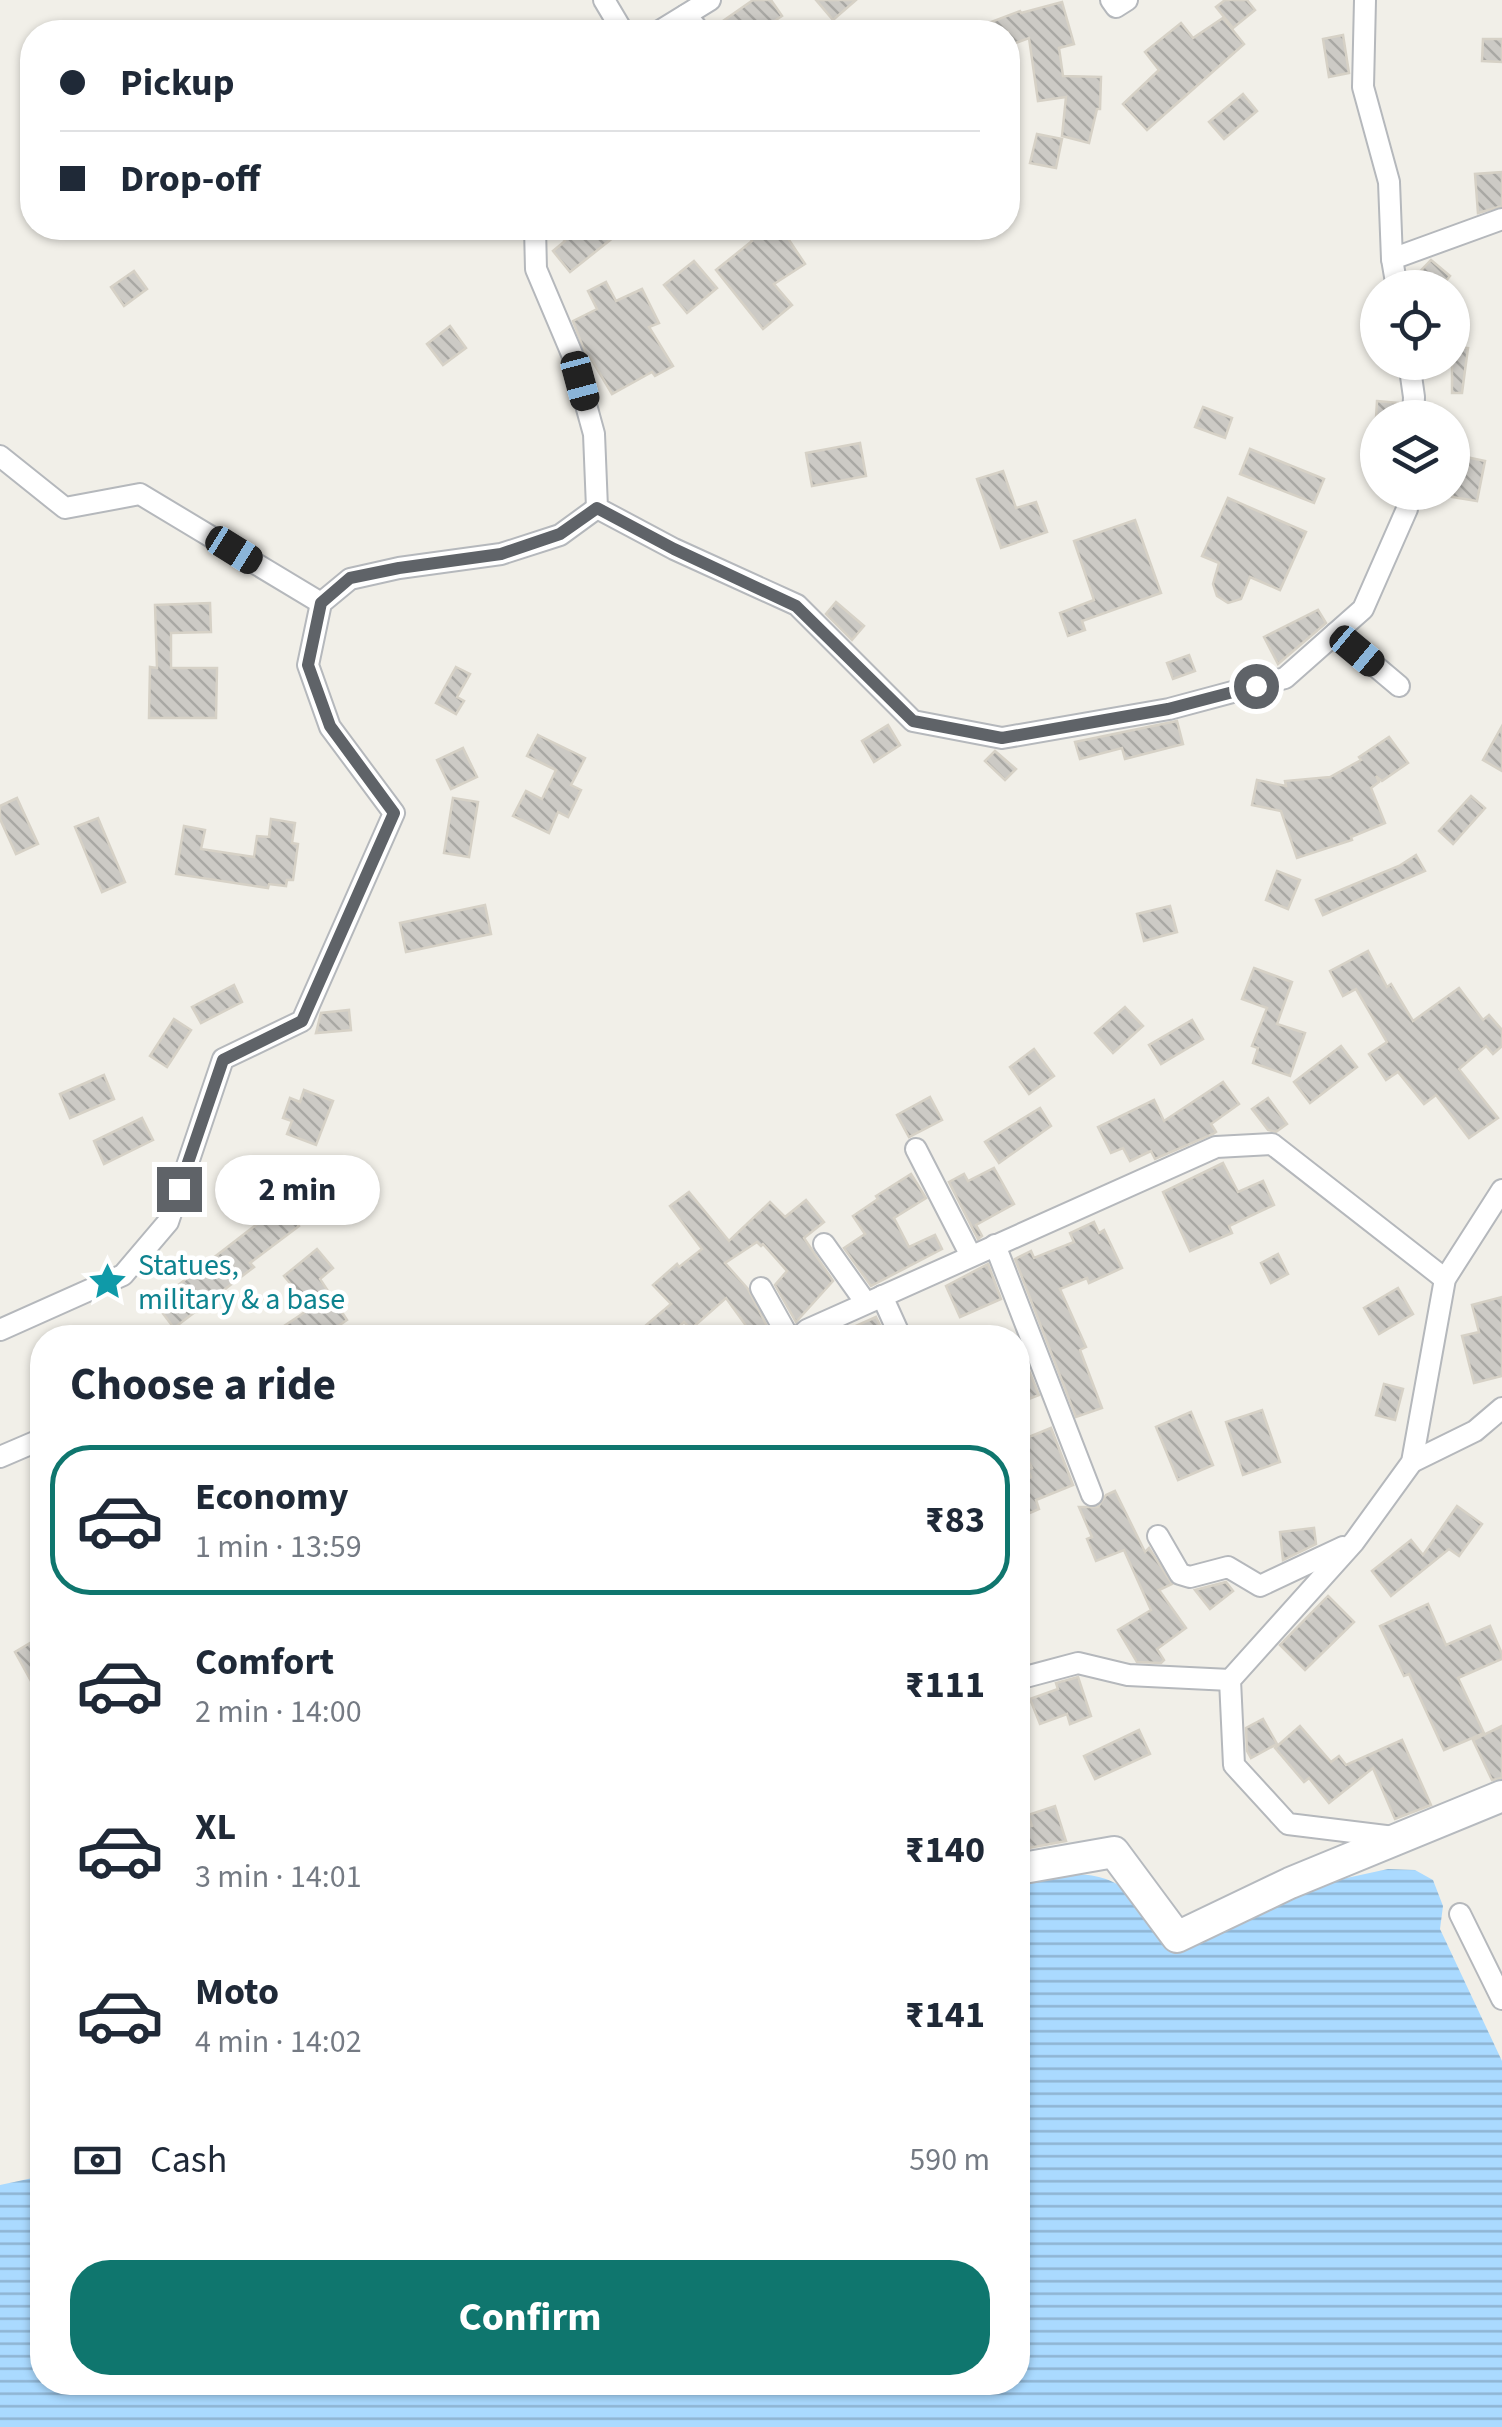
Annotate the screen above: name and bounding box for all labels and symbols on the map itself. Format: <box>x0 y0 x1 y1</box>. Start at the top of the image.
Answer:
car <box>558 348 602 414</box>
car <box>201 521 267 579</box>
car <box>1324 620 1390 682</box>
route start <box>1234 664 1279 709</box>
callout: 2 min <box>214 1154 379 1224</box>
route end <box>157 1167 202 1212</box>
place label: Statues, military & a base <box>138 1244 345 1321</box>
place icon: Statues, military & a base <box>87 1261 129 1303</box>

